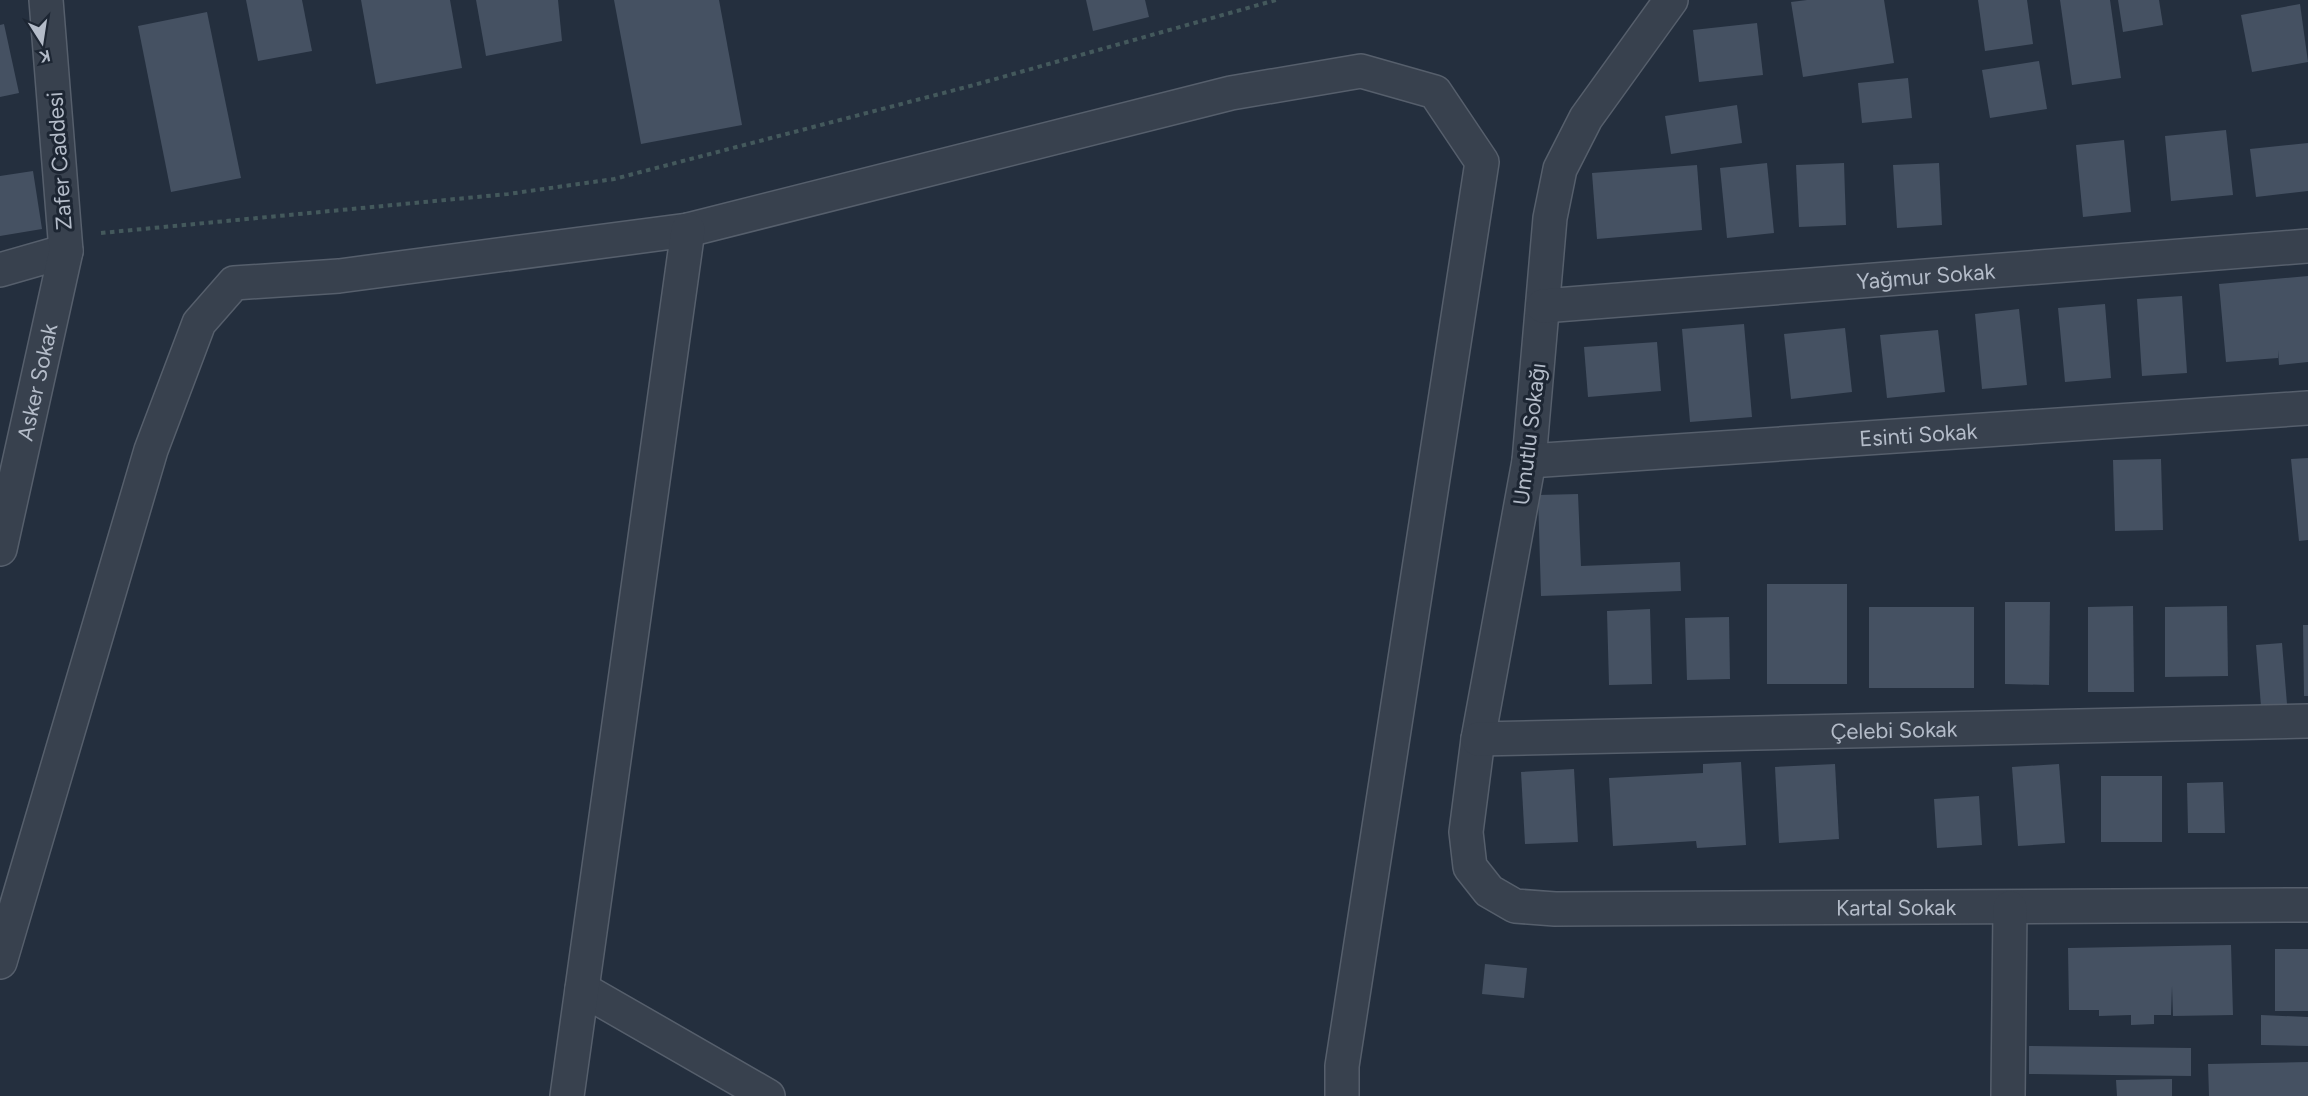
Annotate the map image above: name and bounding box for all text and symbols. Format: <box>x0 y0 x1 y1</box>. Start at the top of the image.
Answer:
north arrow <box>12 12 72 72</box>
text: K <box>37 46 52 67</box>
street label: Zafer Caddesi <box>41 91 78 231</box>
street label: Yağmur Sokak <box>1856 258 1996 295</box>
street label: Asker Sokak <box>11 321 64 443</box>
street label: Umutlu Sokağı <box>1507 361 1552 507</box>
street label: Esinti Sokak <box>1858 418 1978 453</box>
street label: Çelebi Sokak <box>1830 716 1958 745</box>
street label: Kartal Sokak <box>1836 894 1957 922</box>

